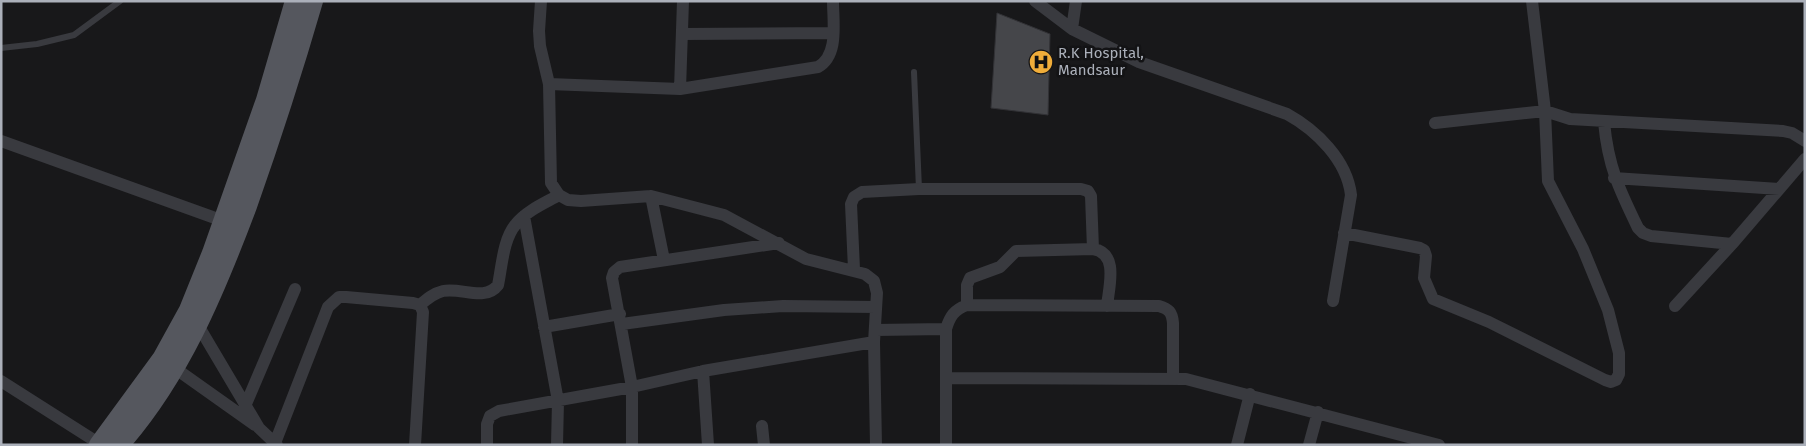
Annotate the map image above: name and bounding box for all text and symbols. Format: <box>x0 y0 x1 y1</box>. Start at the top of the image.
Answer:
place label: R.K Hospital, Mandsaur <box>1058 44 1144 79</box>
hospital icon: R.K Hospital, Mandsaur <box>1028 49 1054 75</box>

